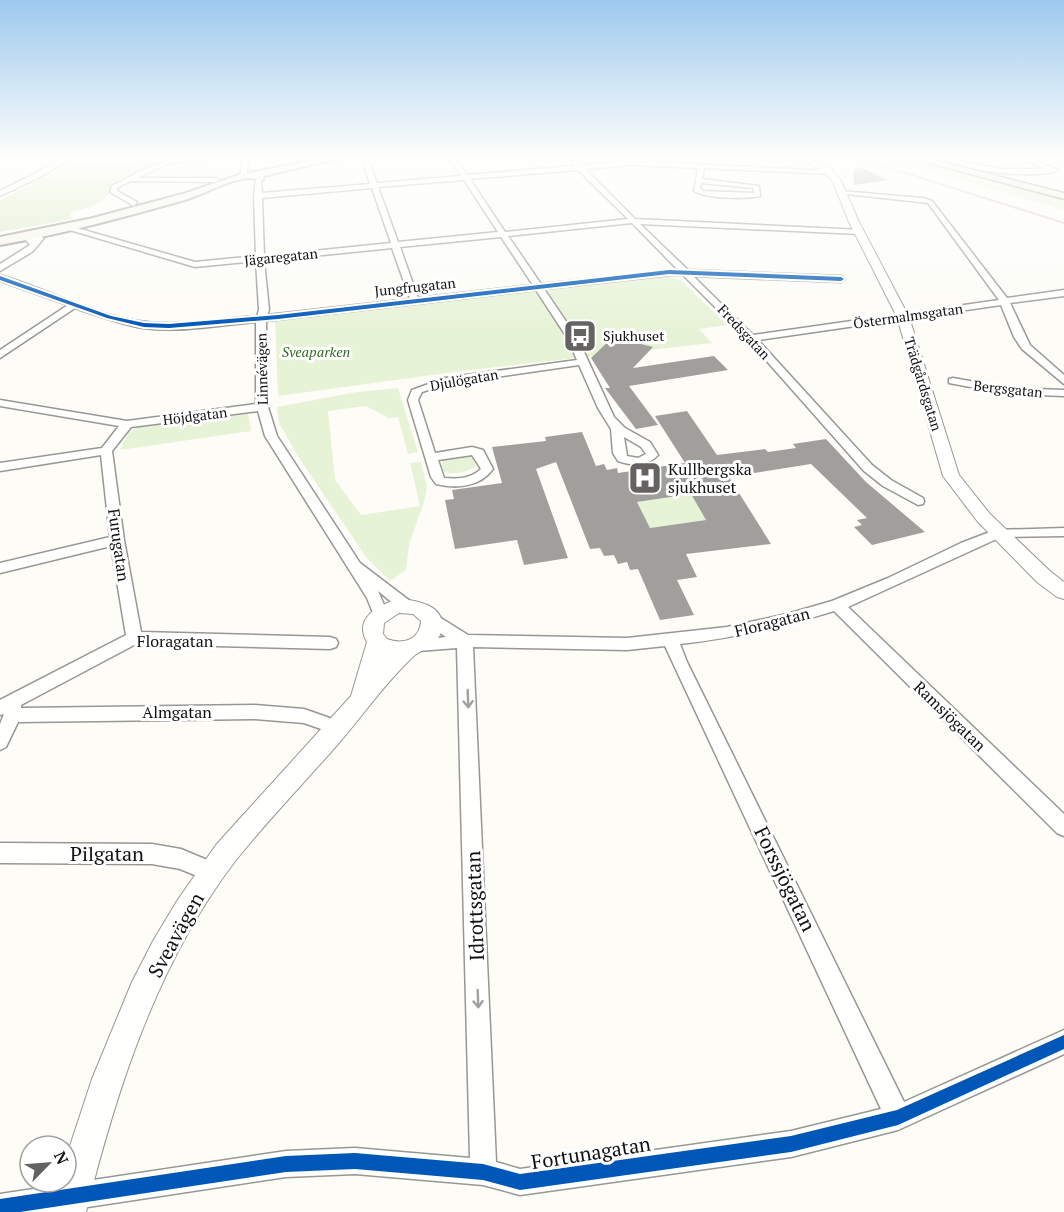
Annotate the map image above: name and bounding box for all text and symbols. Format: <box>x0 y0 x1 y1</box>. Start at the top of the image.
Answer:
street label: Jägaregatan <box>243 243 319 270</box>
street label: Jungfrugatan <box>373 273 457 300</box>
street label: Östermalmsgatan <box>852 298 965 333</box>
street label: Fredsgatan <box>714 300 775 364</box>
bus stop icon: Sjukhuset <box>562 318 598 354</box>
place label: Sjukhuset <box>603 326 665 345</box>
street label: Linnévägen <box>251 332 272 405</box>
street label: Trädgårdsgatan <box>900 335 947 434</box>
park label: Sveaparken <box>282 342 350 361</box>
street label: Djulögatan <box>428 364 500 395</box>
street label: Bergsgatan <box>973 375 1044 402</box>
street label: Höjdgatan <box>162 402 229 429</box>
place label: Kullbergska sjukhuset <box>668 458 752 498</box>
hospital icon: Kullbergska sjukhuset <box>627 460 663 496</box>
street label: Furugatan <box>103 507 135 583</box>
street label: Floragatan <box>732 602 812 642</box>
street label: Floragatan <box>137 630 214 652</box>
street label: Ramsjögatan <box>909 676 991 756</box>
one-way arrow <box>462 689 473 708</box>
street label: Almgatan <box>142 701 212 723</box>
street label: Forssjögatan <box>748 822 823 936</box>
street label: Pilgatan <box>70 840 144 867</box>
street label: Idrottsgatan <box>459 850 490 962</box>
street label: Sveavägen <box>141 887 210 982</box>
one-way arrow <box>472 988 483 1008</box>
street label: Fortunagatan <box>529 1130 653 1175</box>
north arrow <box>18 1134 78 1194</box>
text: N <box>49 1148 74 1168</box>

